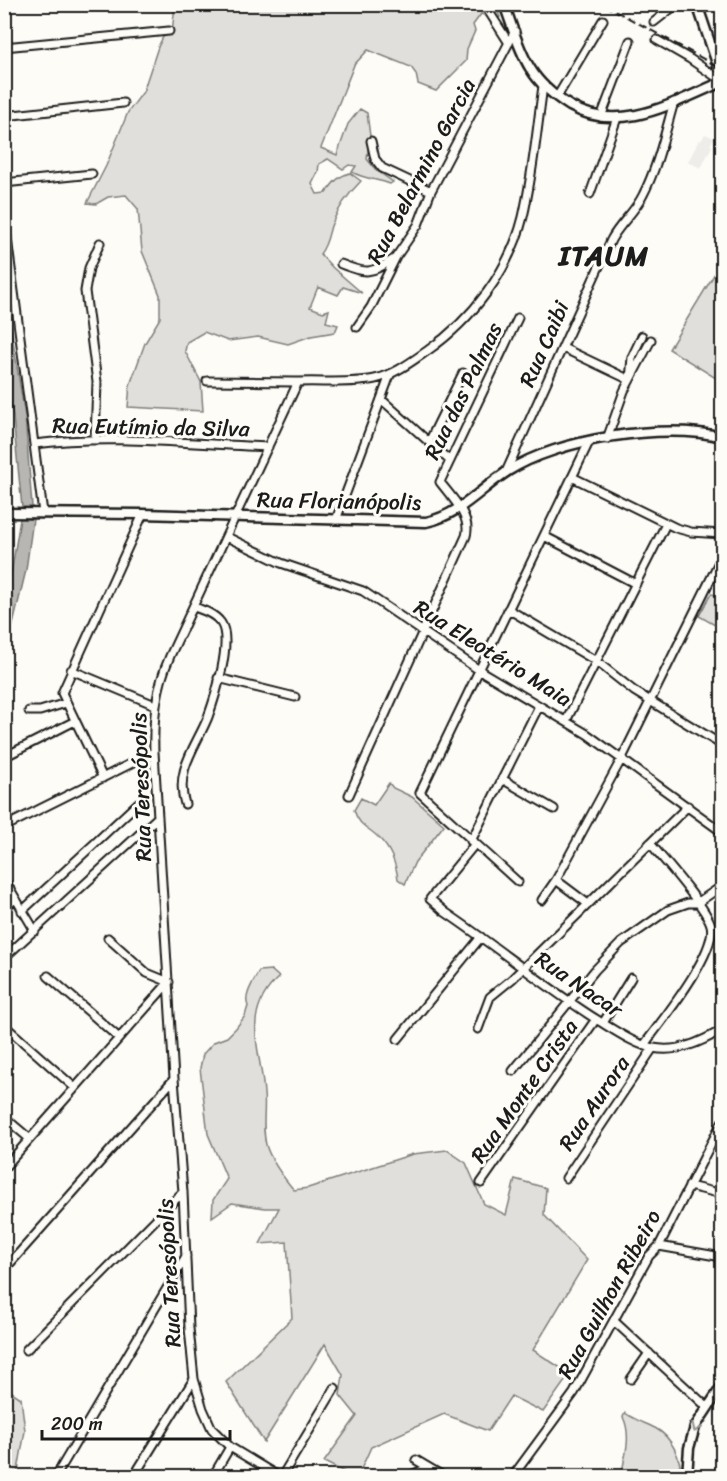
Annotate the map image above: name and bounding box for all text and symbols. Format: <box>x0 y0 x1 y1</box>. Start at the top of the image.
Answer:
street label: Rua Belarmino Garcia <box>355 71 487 271</box>
district label: ITAUM <box>557 231 649 280</box>
street label: Rua Caibi <box>508 294 581 393</box>
street label: Rua das Palmas <box>413 315 514 467</box>
street label: Rua Eutímio da Silva <box>52 406 251 448</box>
street label: Rua Florianópolis <box>257 480 421 522</box>
street label: Rua Eleotério Maia <box>406 589 580 717</box>
street label: Rua Teresópolis <box>119 711 163 862</box>
street label: Rua Nacar <box>527 940 633 1029</box>
street label: Rua Monte Crista <box>460 1011 588 1171</box>
street label: Rua Aurora <box>548 1046 641 1159</box>
street label: Rua Teresópolis <box>146 1197 192 1348</box>
street label: Rua Guilhon Ribeiro <box>546 1202 672 1386</box>
scale bar <box>42 1403 230 1441</box>
text: 200 m <box>51 1408 103 1440</box>
one-way arrow <box>691 1421 703 1432</box>

